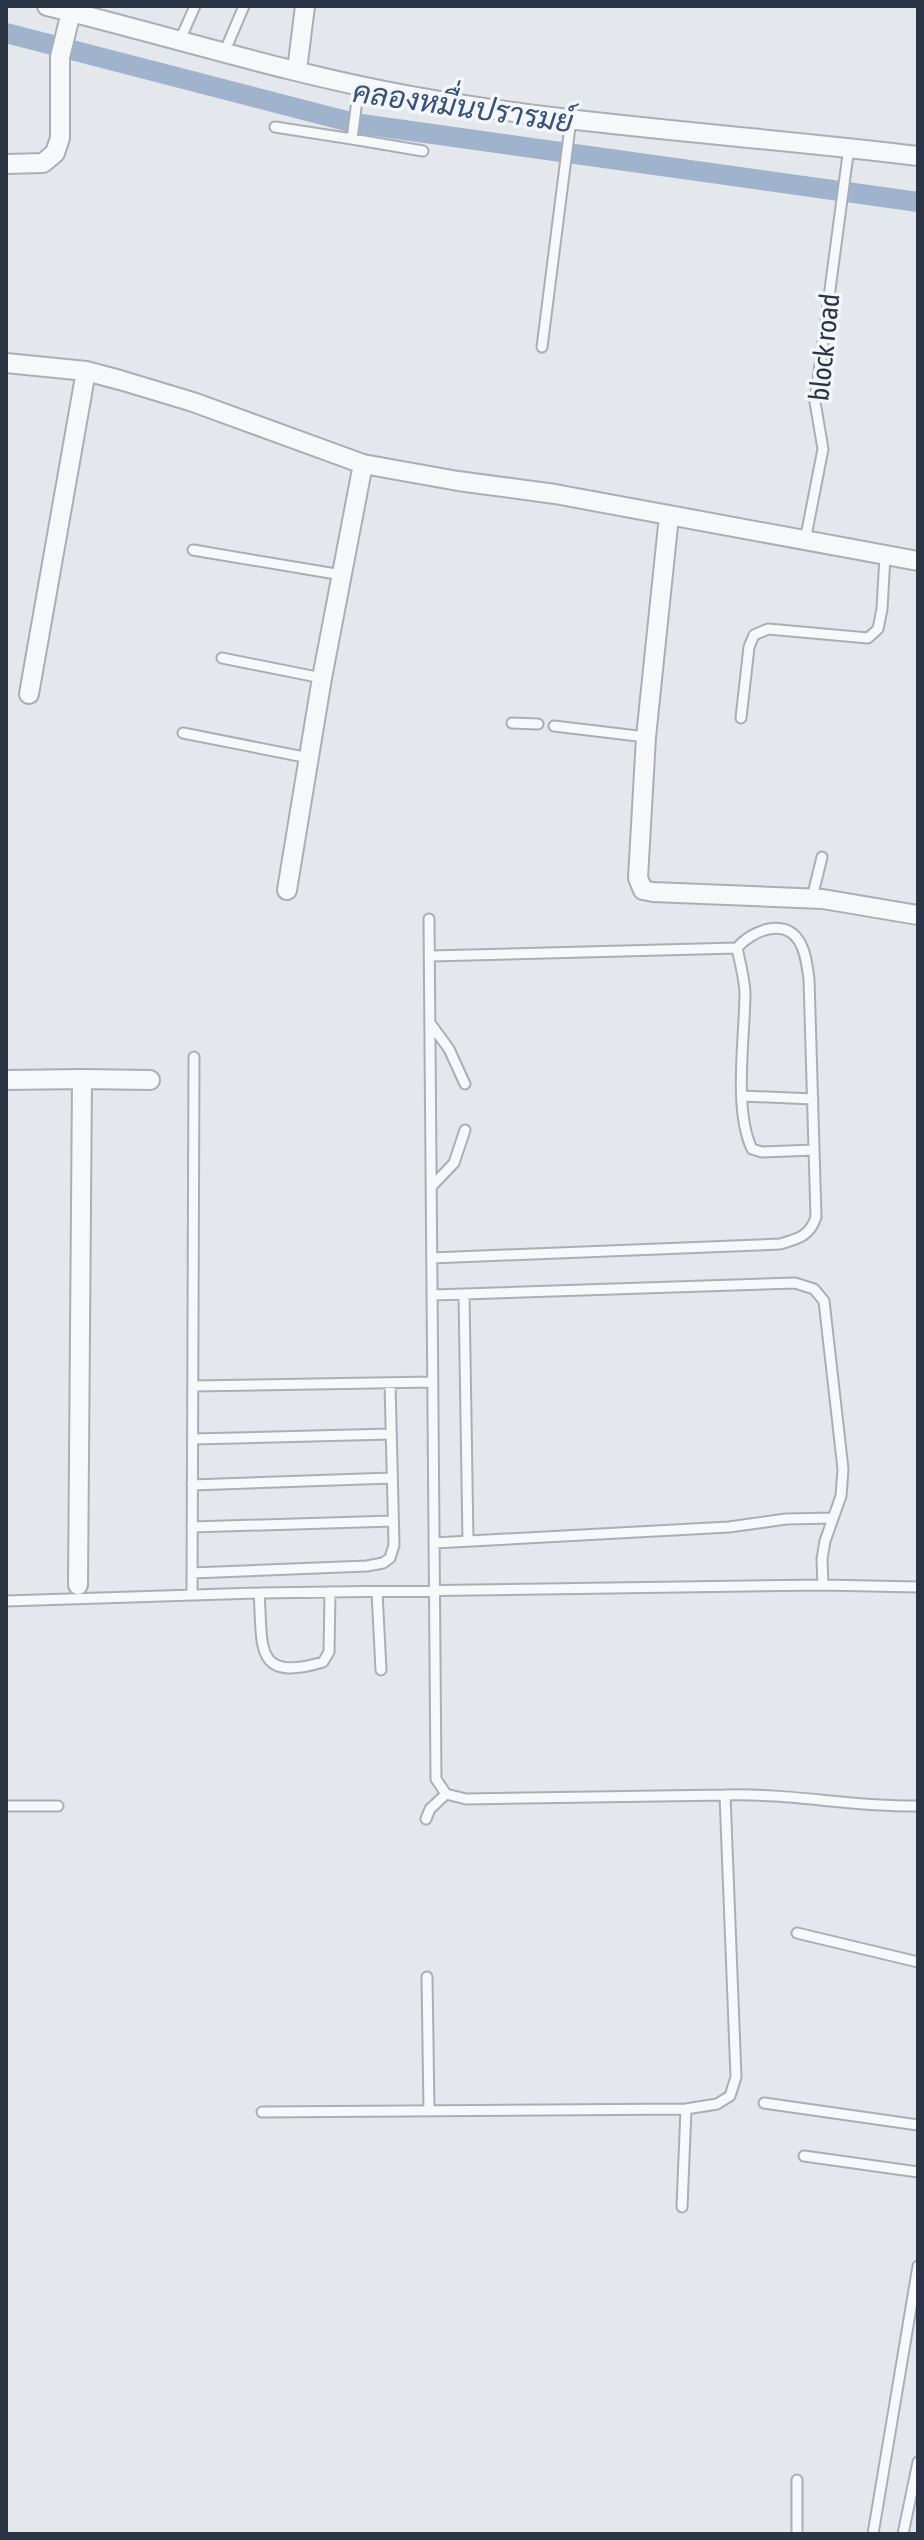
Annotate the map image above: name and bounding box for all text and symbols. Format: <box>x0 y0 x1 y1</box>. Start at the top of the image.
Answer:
water label: คลองหมื่นปรารมย์ <box>351 66 581 139</box>
street label: block road <box>802 292 846 402</box>

